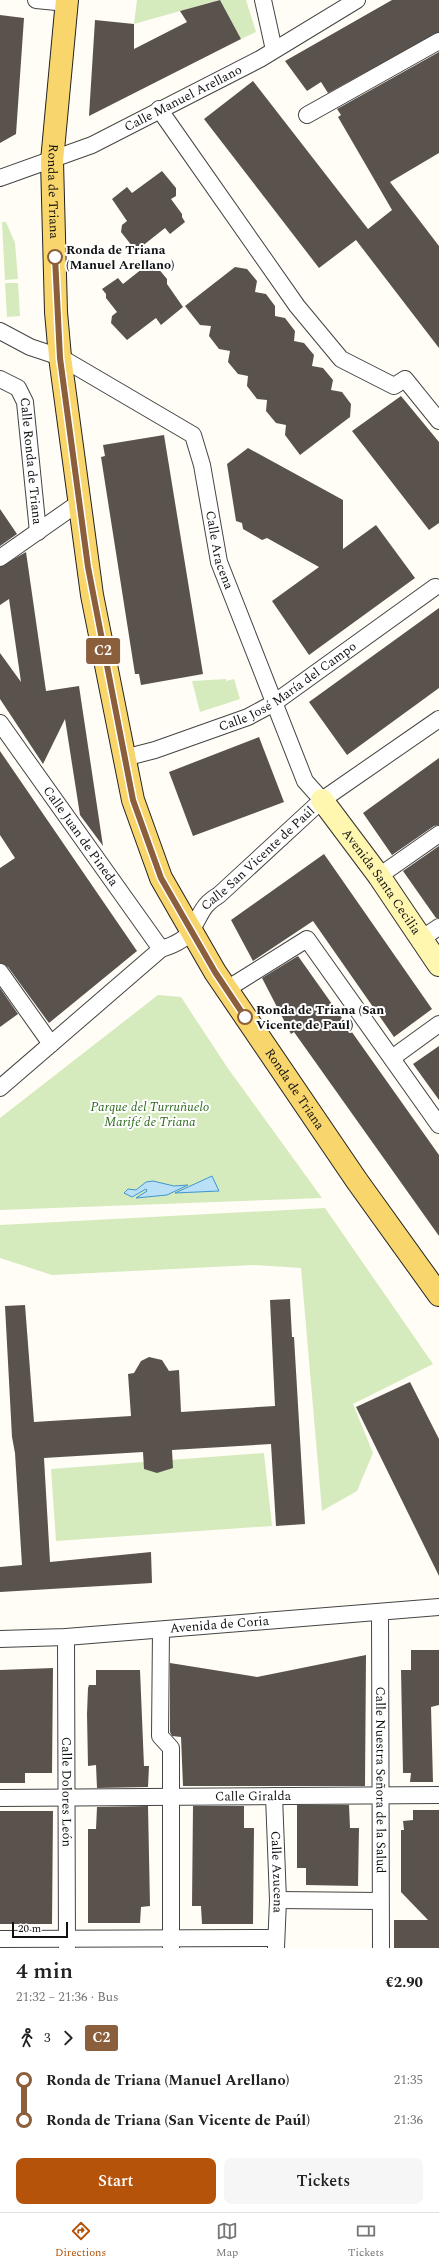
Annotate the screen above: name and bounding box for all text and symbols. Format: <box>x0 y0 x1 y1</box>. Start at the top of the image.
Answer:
street label: Calle Manuel Arellano <box>121 60 245 137</box>
street label: Ronda de Triana <box>42 143 64 240</box>
place label: Ronda de Triana (Manuel Arellano) <box>66 240 174 275</box>
marker: Ronda de Triana (Manuel Arellano) <box>47 249 63 265</box>
street label: Calle Ronda de Triana <box>15 396 47 526</box>
street label: Calle Aracena <box>200 509 239 593</box>
street label: Calle José María del Campo <box>216 637 361 737</box>
line badge: C2 <box>85 638 121 664</box>
text: C2 <box>94 640 112 661</box>
street label: Calle Juan de Pineda <box>38 782 124 891</box>
street label: Calle San Vicente de Paúl <box>196 801 319 915</box>
street label: Avenida Santa Cecilia <box>337 824 426 939</box>
place label: Ronda de Triana (San Vicente de Paúl) <box>256 1000 384 1035</box>
marker: Ronda de Triana (San Vicente de Paúl) <box>237 1009 253 1025</box>
street label: Ronda de Triana <box>260 1044 330 1134</box>
park label: Parque del Turruñuelo Marifé de Triana <box>91 1097 209 1132</box>
street label: Avenida de Coria <box>169 1611 270 1639</box>
street label: Calle Nuestra Señora de la Salud <box>370 1686 391 1874</box>
street label: Calle Dolores León <box>56 1737 77 1848</box>
street label: Calle Giralda <box>215 1786 292 1807</box>
street label: Calle Azucena <box>265 1830 288 1914</box>
scale bar <box>12 1920 68 1939</box>
text: 20 m <box>18 1920 41 1937</box>
text: 4 min <box>16 1955 73 1988</box>
text: €2.90 <box>385 1971 423 1994</box>
text: 21:32 – 21:36 · Bus <box>16 1987 119 2007</box>
icon: walk <box>16 2027 38 2049</box>
icon: forward <box>57 2027 79 2049</box>
text: C2 <box>93 2027 110 2048</box>
text: 3 <box>44 2028 51 2048</box>
text: Ronda de Triana (Manuel Arellano) <box>46 2069 289 2092</box>
text: 21:35 <box>394 2070 423 2090</box>
text: Ronda de Triana (San Vicente de Paúl) <box>46 2109 310 2132</box>
text: 21:36 <box>394 2110 423 2130</box>
button: Start <box>16 2158 216 2204</box>
button: Tickets <box>224 2158 423 2204</box>
tab: Directions <box>55 2220 106 2261</box>
tab: Map <box>216 2220 238 2261</box>
tab: Tickets <box>348 2220 384 2261</box>

